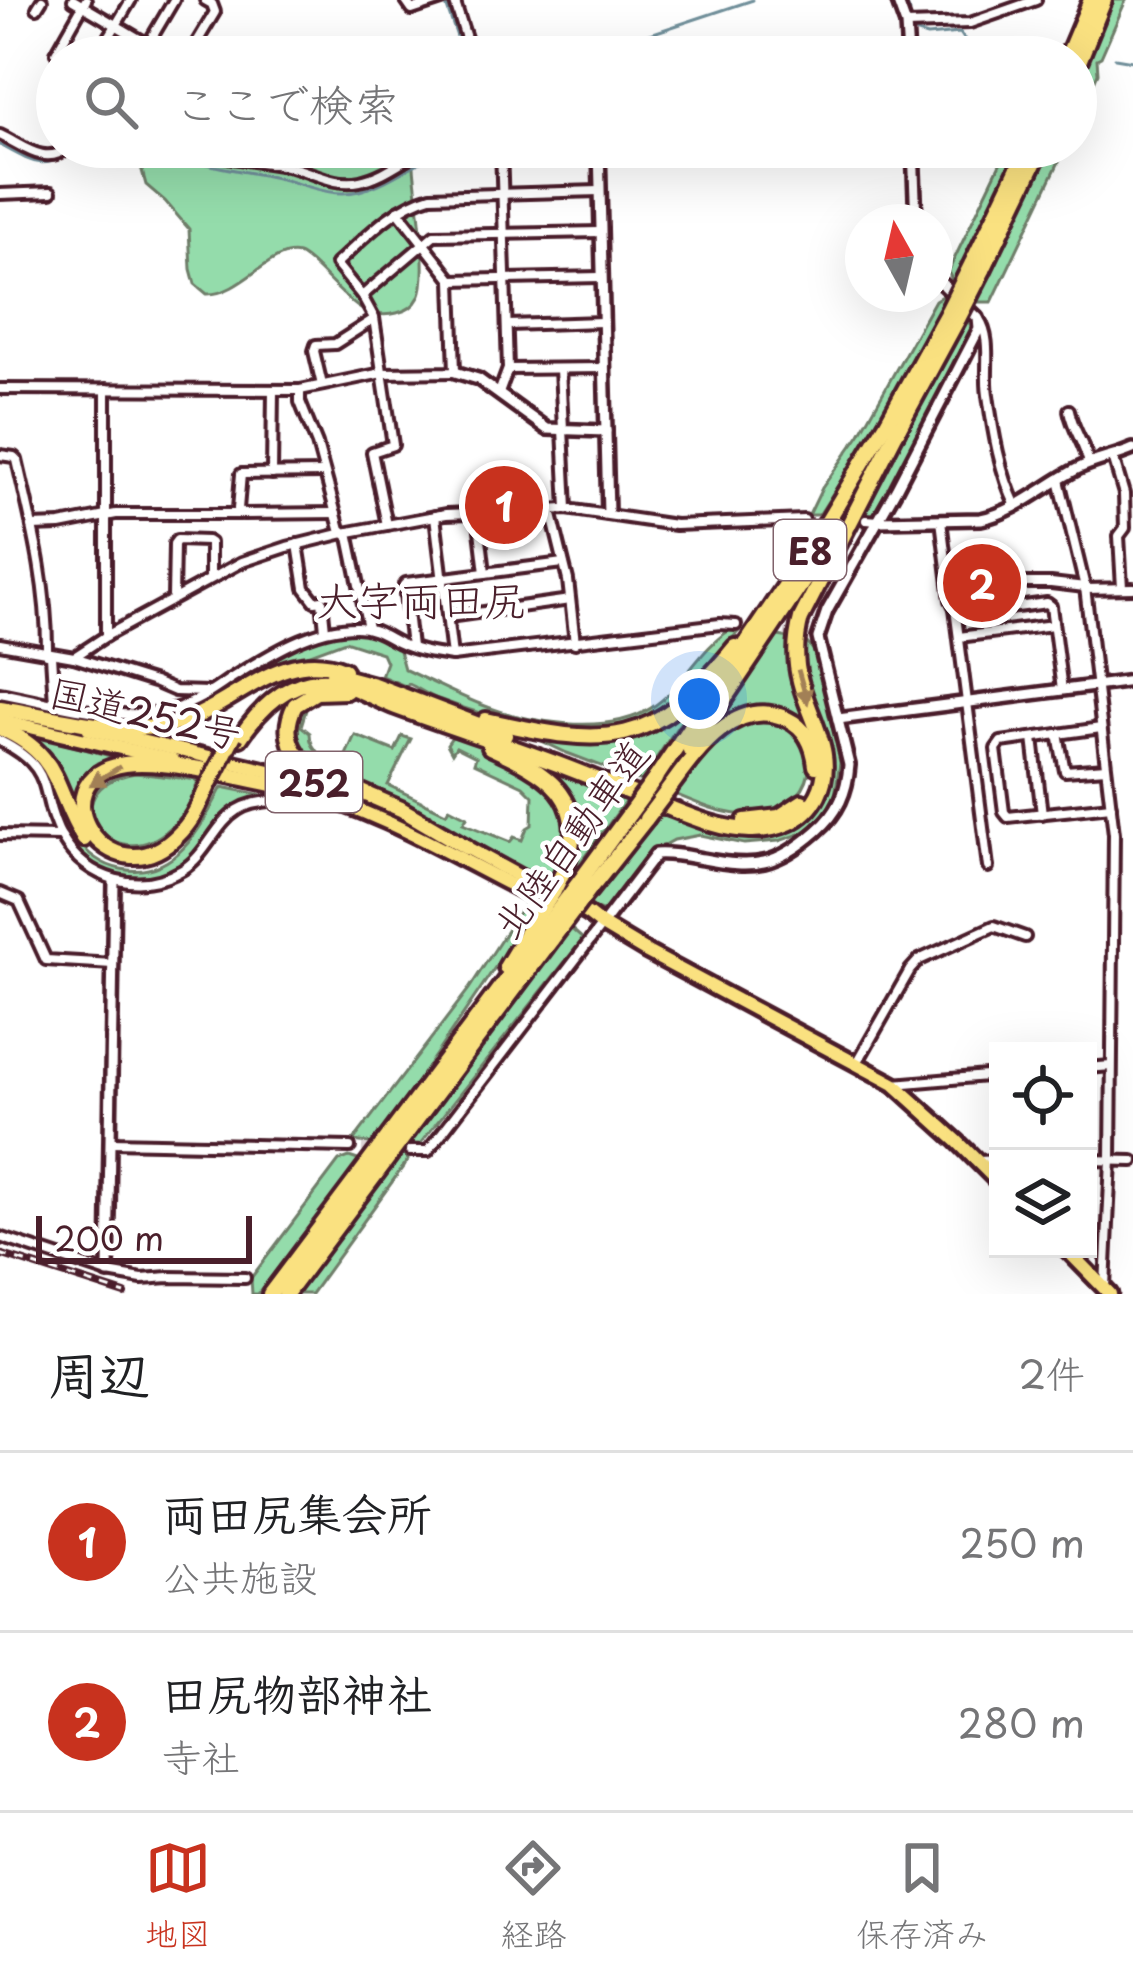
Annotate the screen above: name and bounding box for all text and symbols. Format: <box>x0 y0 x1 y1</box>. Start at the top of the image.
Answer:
search box <box>36 36 1097 168</box>
text: ここで検索 <box>174 68 399 136</box>
icon: search <box>78 69 144 135</box>
north arrow <box>845 204 953 312</box>
pin: 1 <box>465 460 543 550</box>
road number: E8 <box>774 520 846 580</box>
pin: 2 <box>943 538 1021 628</box>
district label: 大字両田尻 <box>316 567 526 630</box>
street label: 国道252号 <box>44 660 248 762</box>
your location <box>669 669 729 729</box>
one-way arrow <box>795 669 813 706</box>
street label: 北陸自動車道 <box>476 726 662 950</box>
road number: 252 <box>266 752 362 812</box>
one-way arrow <box>88 764 122 786</box>
map controls <box>989 1042 1097 1258</box>
button: locate <box>989 1042 1097 1150</box>
button: layers <box>989 1150 1097 1258</box>
scale bar <box>36 1210 252 1263</box>
text: 200 m <box>54 1212 164 1262</box>
text: 周辺 <box>48 1334 150 1411</box>
text: 2件 <box>1018 1343 1085 1402</box>
text: 両田尻集会所 <box>162 1478 432 1546</box>
text: 1 <box>78 1512 96 1571</box>
text: 250 m <box>960 1512 1085 1571</box>
text: 公共施設 <box>162 1546 318 1605</box>
text: 田尻物部神社 <box>162 1658 432 1726</box>
text: 2 <box>73 1692 101 1751</box>
text: 280 m <box>958 1692 1085 1751</box>
text: 寺社 <box>162 1726 240 1785</box>
tab: 地図 <box>145 1835 211 1957</box>
tab: 経路 <box>500 1835 566 1957</box>
tab: 保存済み <box>856 1835 988 1957</box>

